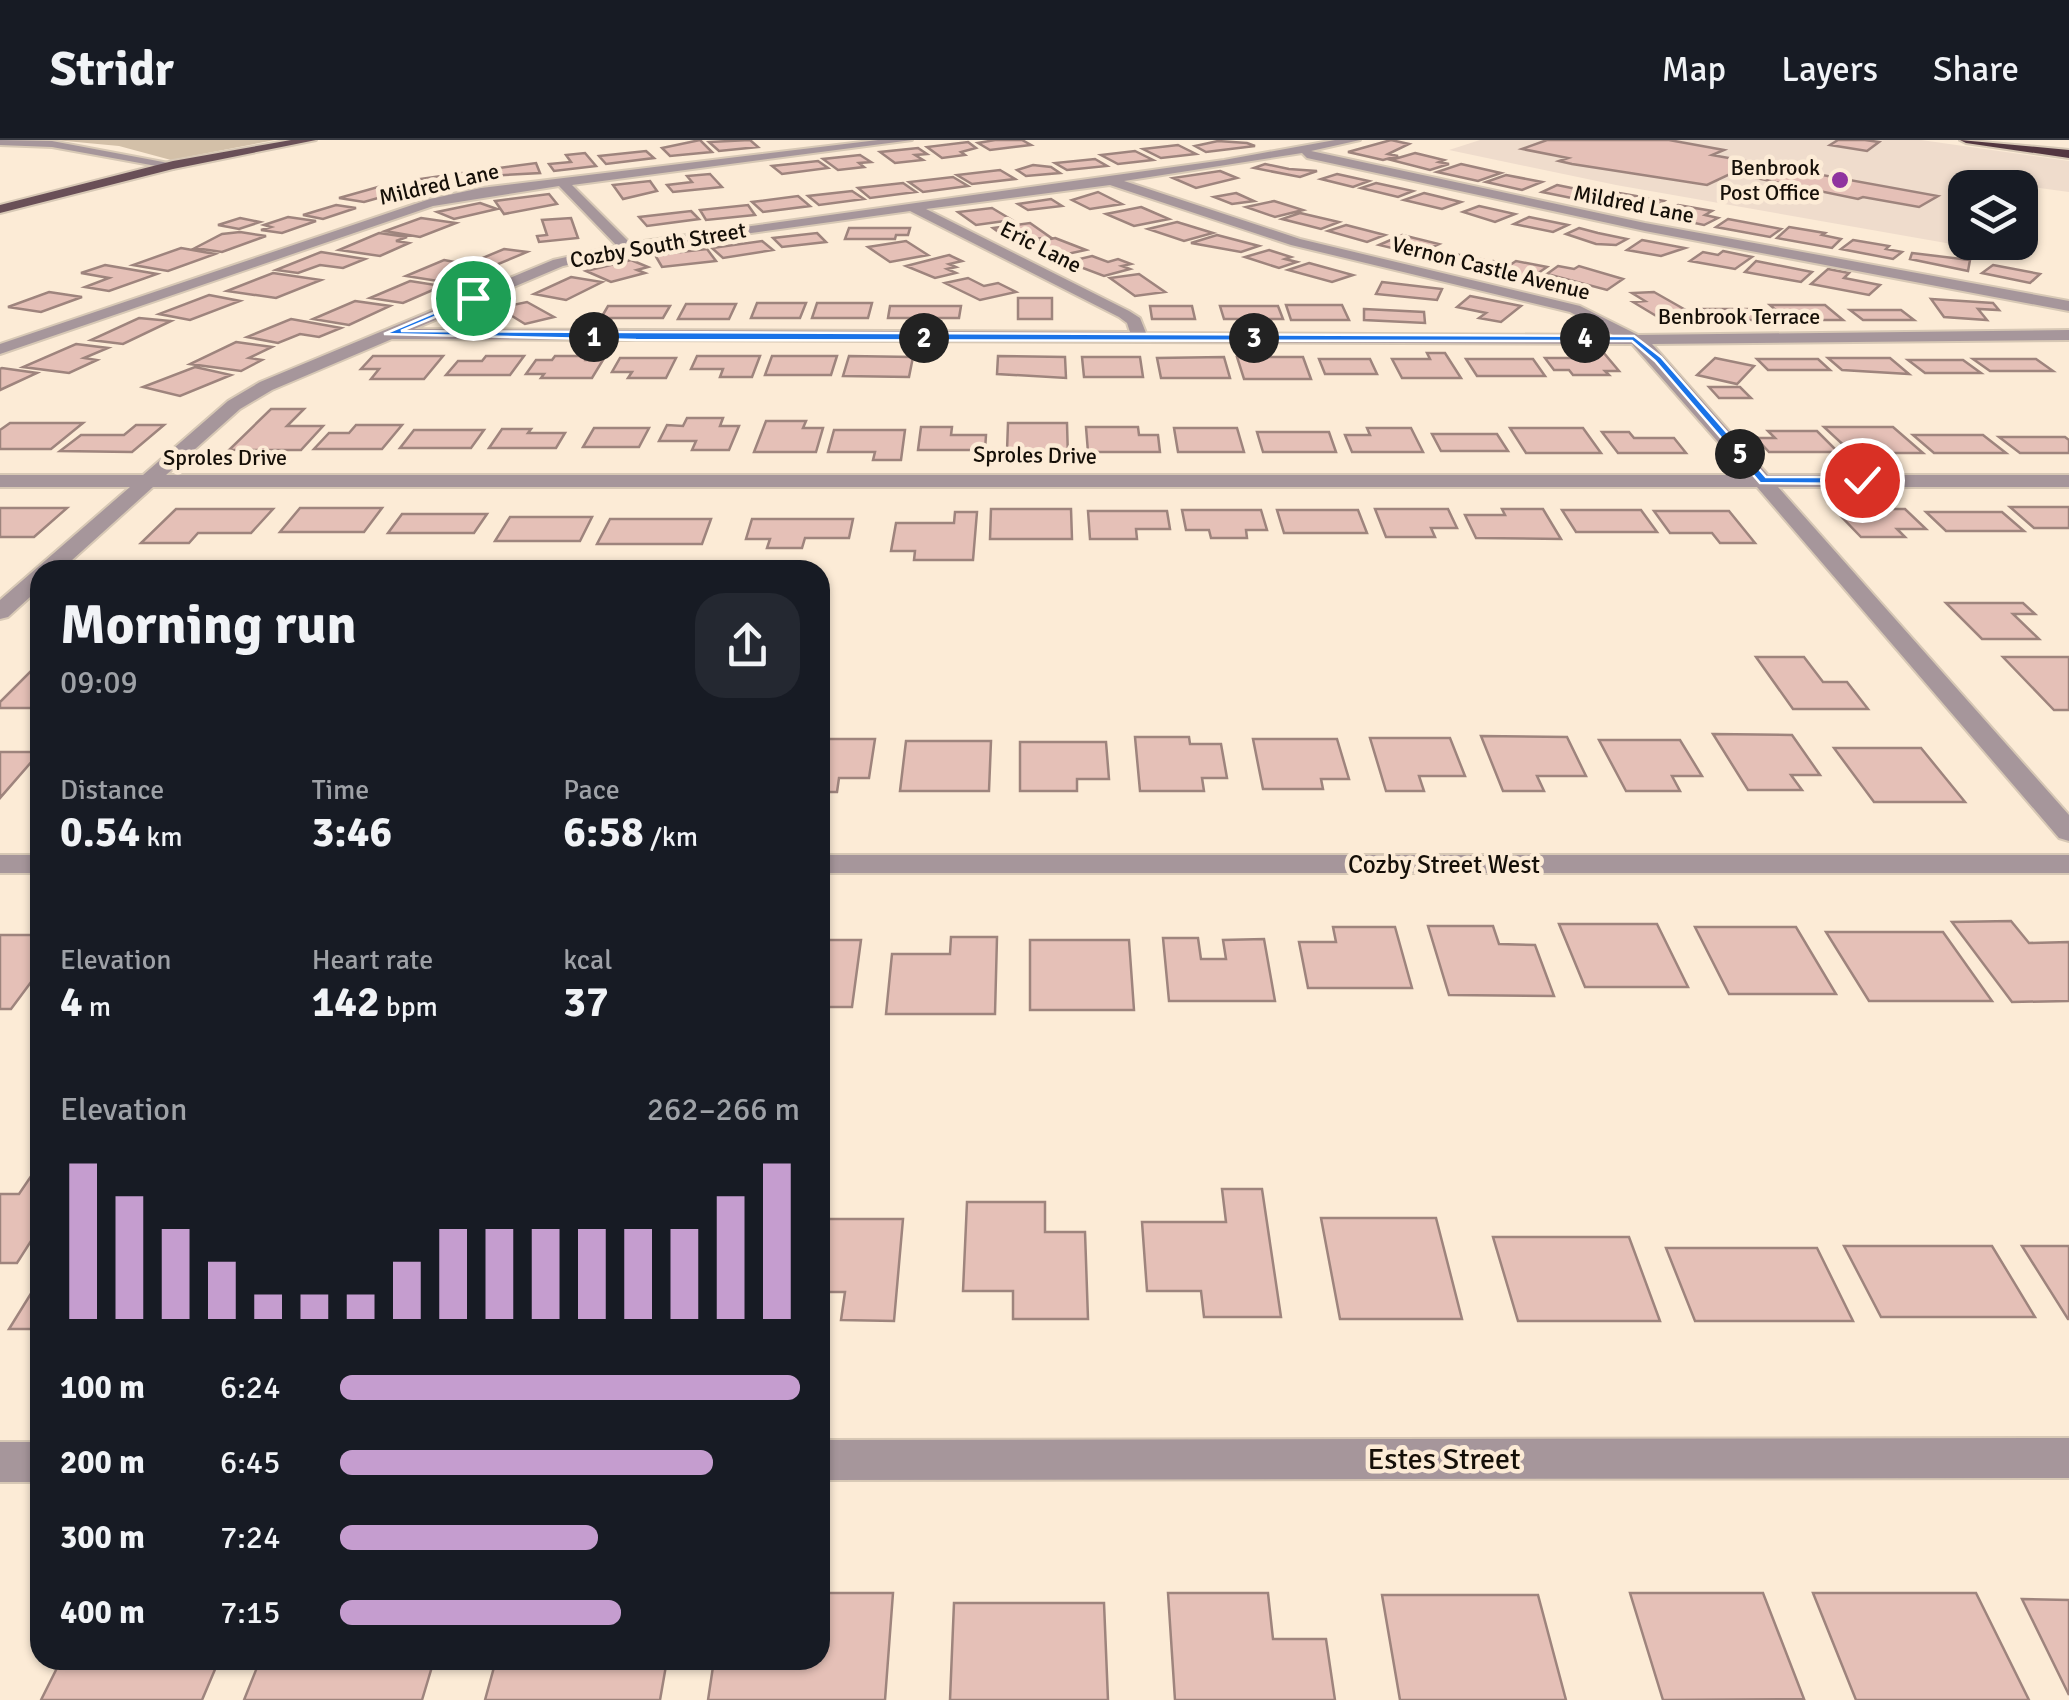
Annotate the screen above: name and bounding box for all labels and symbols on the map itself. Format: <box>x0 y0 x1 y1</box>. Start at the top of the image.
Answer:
place label: Benbrook Post Office <box>1719 154 1820 206</box>
street label: Mildred Lane <box>376 157 502 211</box>
marker: Benbrook Post Office <box>1829 169 1851 191</box>
street label: Mildred Lane <box>1571 179 1697 229</box>
street label: Eric Lane <box>996 215 1086 279</box>
street label: Cozby South Street <box>568 216 748 274</box>
street label: Vernon Castle Avenue <box>1389 230 1593 306</box>
pin <box>431 256 516 341</box>
street label: Benbrook Terrace <box>1658 303 1820 330</box>
pin: 1 <box>569 312 619 362</box>
pin: 2 <box>899 313 949 363</box>
pin: 3 <box>1229 313 1279 363</box>
pin: 4 <box>1560 313 1610 363</box>
pin: 5 <box>1715 429 1765 479</box>
pin <box>1820 438 1905 523</box>
street label: Sproles Drive <box>973 440 1097 470</box>
street label: Sproles Drive <box>163 444 287 471</box>
street label: Cozby Street West <box>1348 849 1540 880</box>
street label: Estes Street <box>1367 1441 1521 1478</box>

